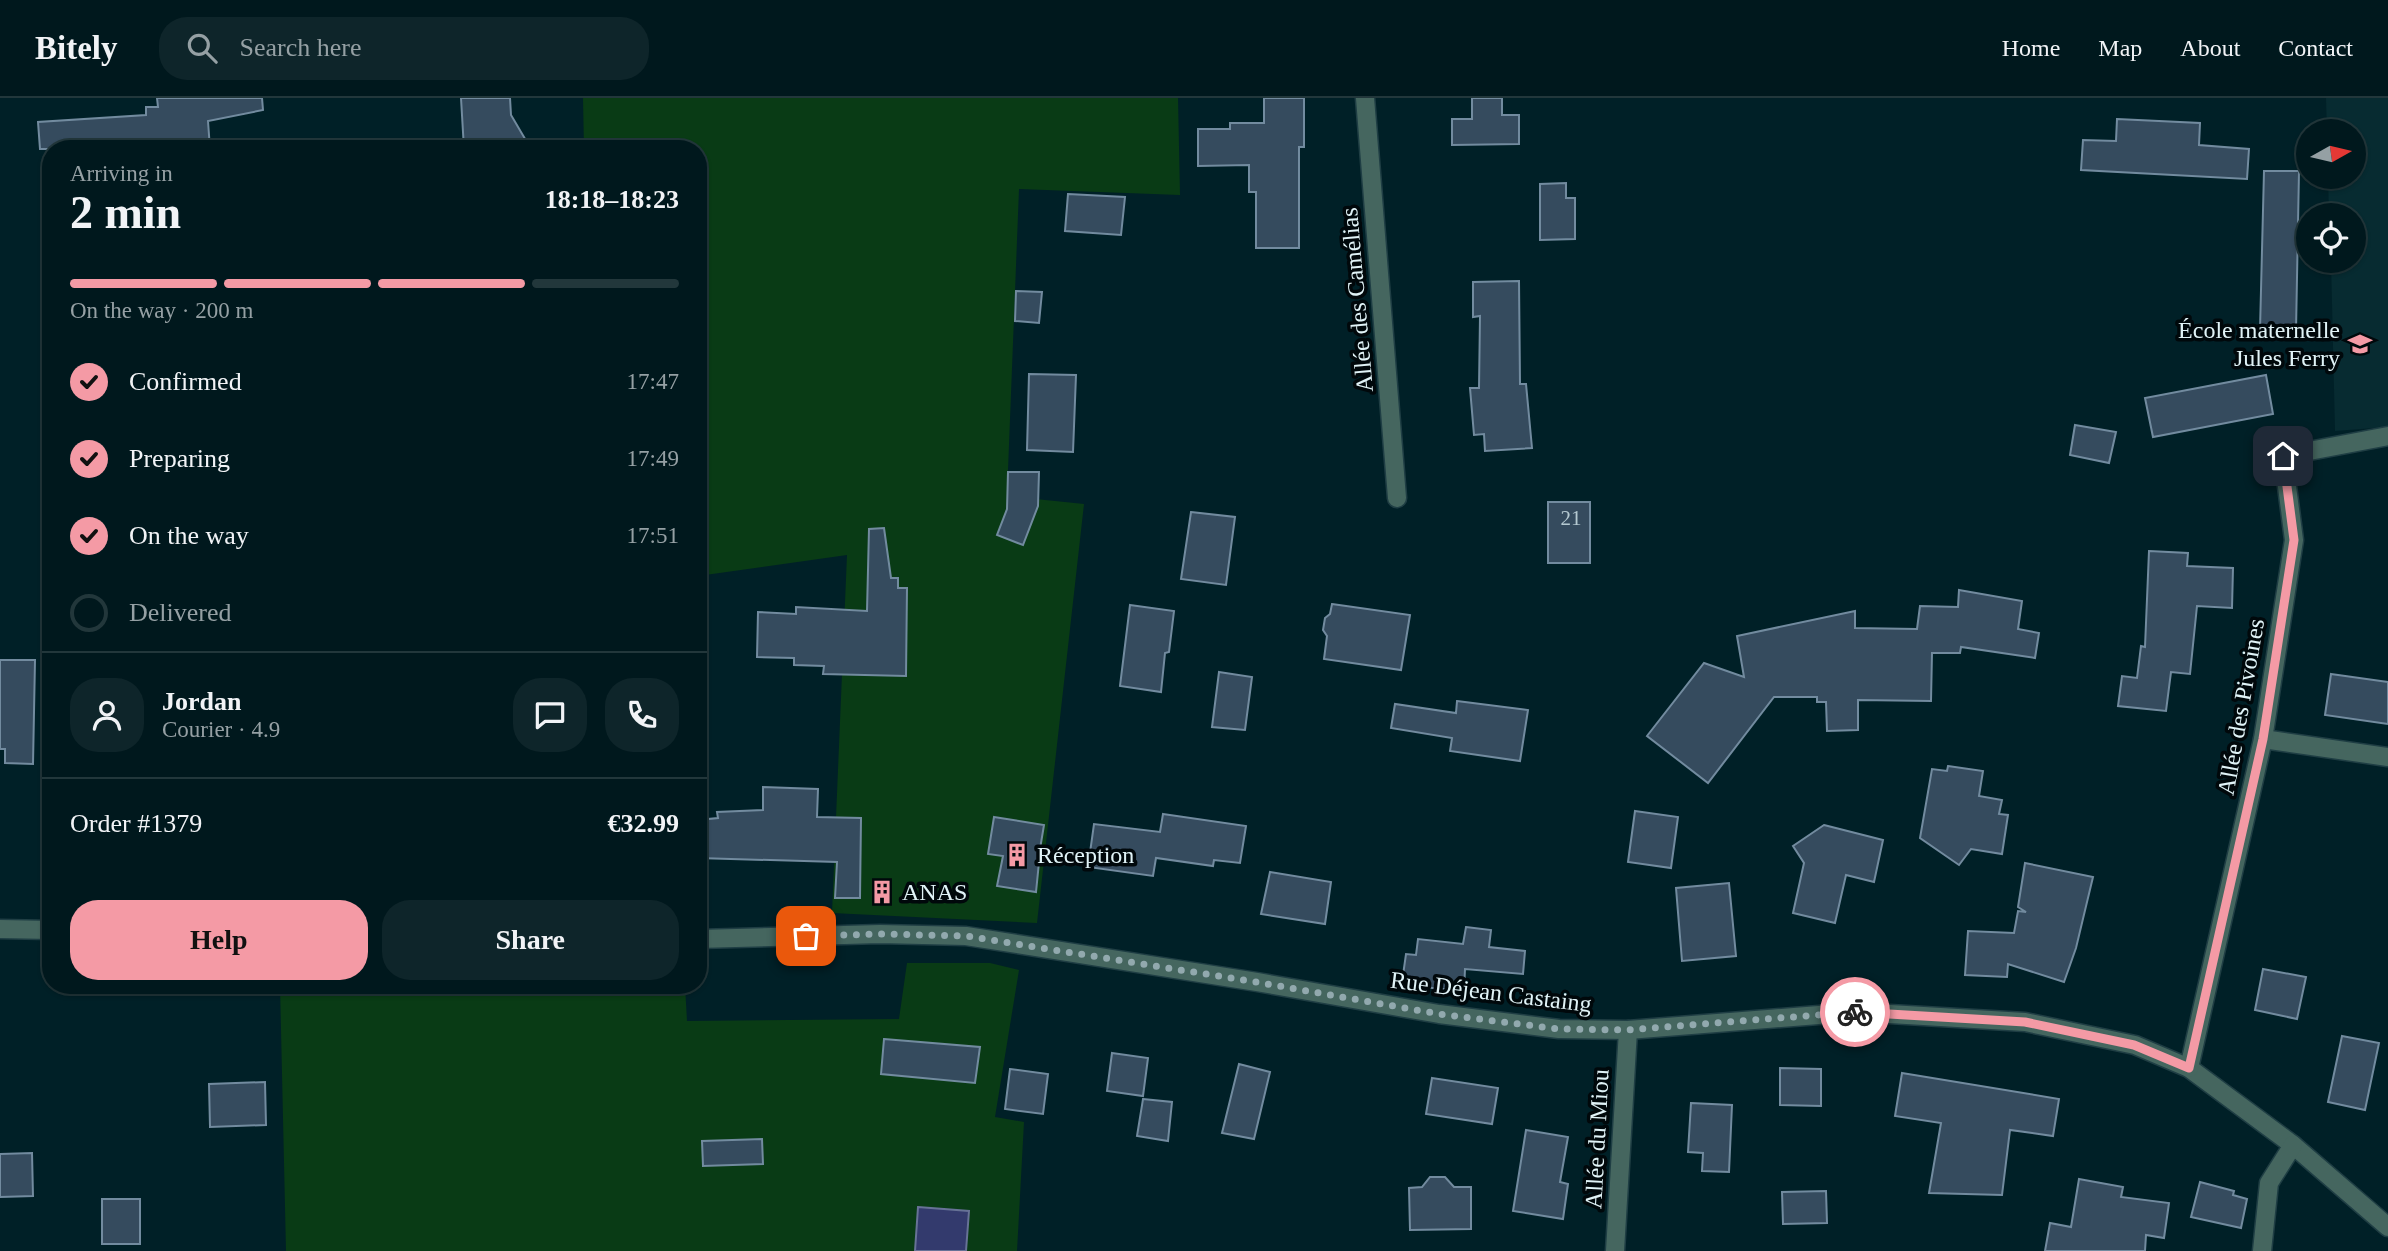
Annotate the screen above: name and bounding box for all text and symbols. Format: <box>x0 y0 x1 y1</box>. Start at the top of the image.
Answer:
search box <box>159 17 649 80</box>
icon: search <box>183 29 221 67</box>
text: Bitely <box>35 30 117 66</box>
text: Search here <box>239 33 361 62</box>
text: Home <box>2002 35 2060 61</box>
text: Map <box>2098 35 2142 61</box>
text: About <box>2180 35 2240 61</box>
text: Contact <box>2278 35 2353 61</box>
north arrow <box>2296 119 2366 189</box>
map controls <box>2296 119 2366 273</box>
text: Arriving in <box>70 161 173 186</box>
text: 18:18–18:23 <box>545 185 679 214</box>
text: 2 min <box>70 187 181 238</box>
button: locate <box>2296 203 2366 273</box>
street label: Allée des Camélias <box>1336 207 1378 393</box>
text: On the way · 200 m <box>70 298 253 323</box>
place label: École maternelle Jules Ferry <box>2178 317 2340 371</box>
school or university icon: École maternelle Jules Ferry <box>2346 330 2374 358</box>
icon: check <box>70 363 108 401</box>
text: Confirmed <box>129 367 242 396</box>
text: 17:47 <box>627 369 679 394</box>
pin <box>2253 426 2313 486</box>
icon: home <box>2264 437 2302 475</box>
icon: check <box>70 440 108 478</box>
text: Preparing <box>129 444 230 473</box>
text: 17:49 <box>627 446 679 471</box>
house number: 21 <box>1561 506 1582 530</box>
icon: check <box>70 517 108 555</box>
text: On the way <box>129 521 249 550</box>
text: 17:51 <box>627 523 679 548</box>
text: Delivered <box>129 598 232 627</box>
street label: Allée des Pivoines <box>2213 617 2269 797</box>
button: person <box>70 678 144 752</box>
button: chat <box>513 678 587 752</box>
button: phone <box>605 678 679 752</box>
text: Jordan <box>162 687 241 716</box>
text: Courier · 4.9 <box>162 717 280 742</box>
text: Order #1379 <box>70 809 202 838</box>
text: €32.99 <box>608 809 679 838</box>
building icon: Réception <box>1003 841 1031 869</box>
place label: Réception <box>1037 842 1134 868</box>
building icon: ANAS <box>868 878 896 906</box>
place label: ANAS <box>902 879 967 905</box>
button: Help <box>70 900 368 980</box>
button: Share <box>382 900 679 980</box>
pin <box>776 906 836 966</box>
icon: bag <box>787 917 825 955</box>
street label: Rue Déjean Castaing <box>1389 967 1593 1017</box>
courier <box>1820 977 1890 1047</box>
icon: bike <box>1836 993 1874 1031</box>
street label: Allée du Miou <box>1580 1068 1614 1210</box>

